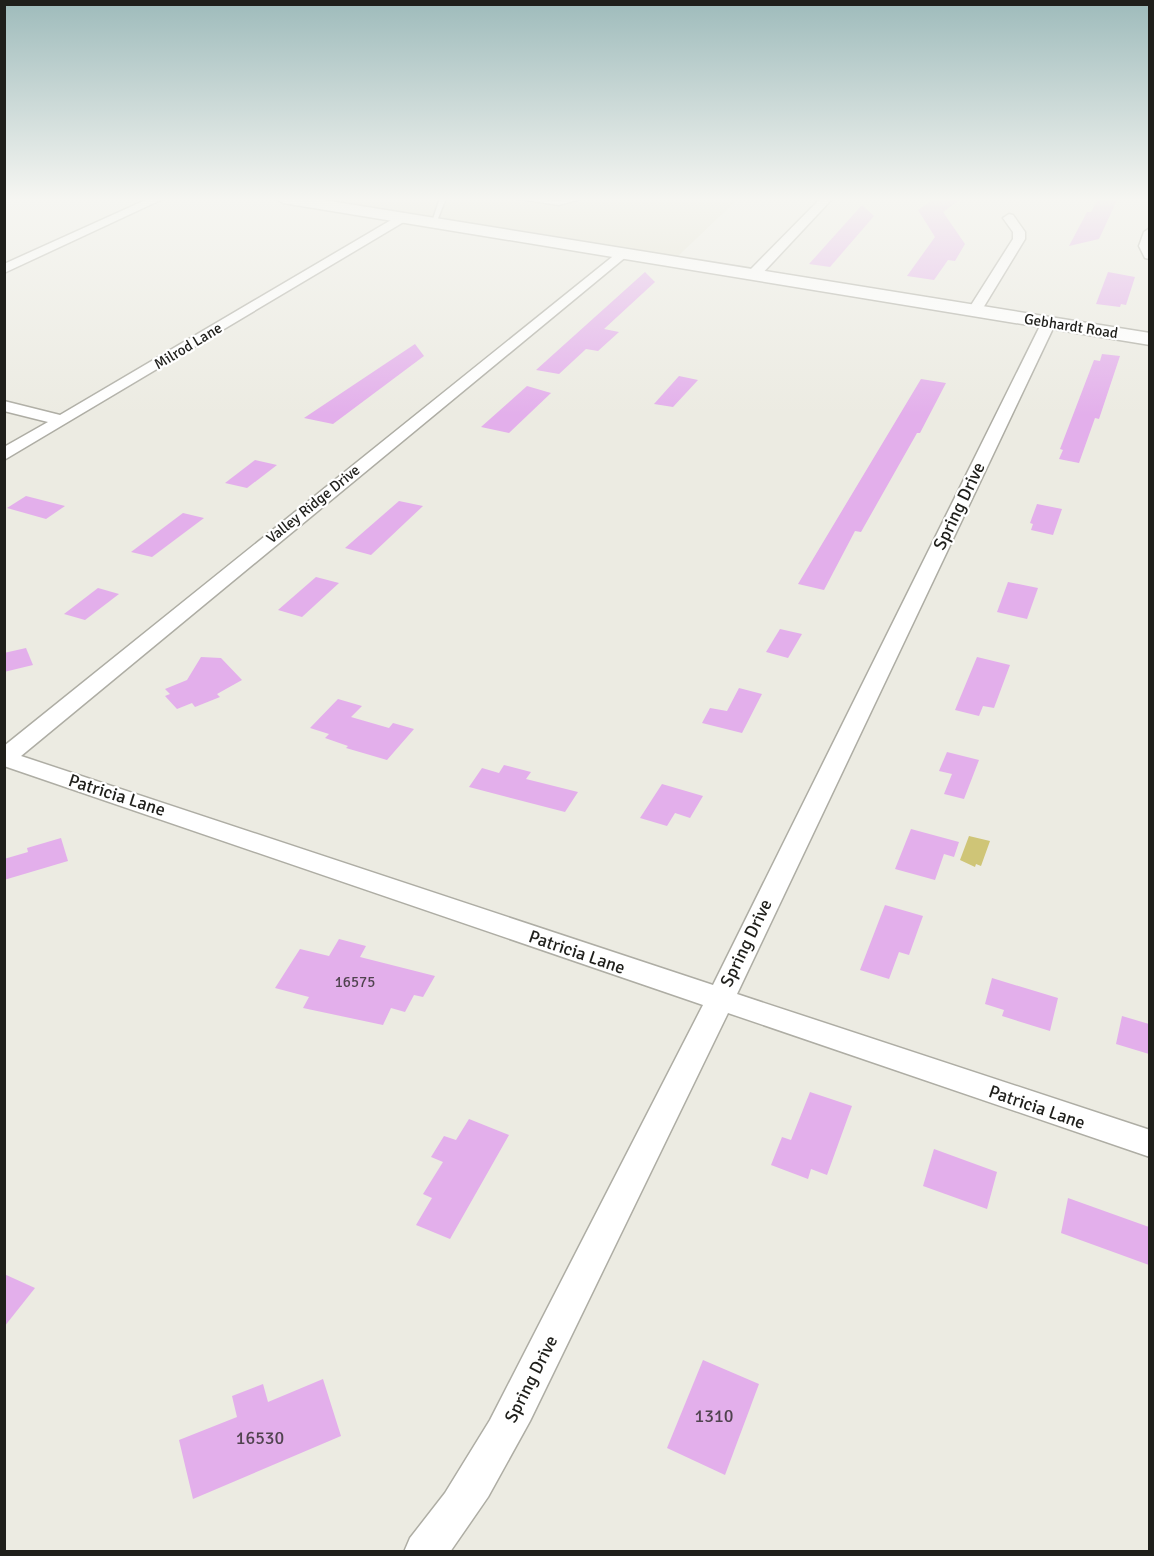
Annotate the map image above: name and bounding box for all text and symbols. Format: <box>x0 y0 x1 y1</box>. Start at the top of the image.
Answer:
street label: Gebhardt Road <box>1023 310 1119 342</box>
street label: Milrod Lane <box>151 319 225 373</box>
street label: Spring Drive <box>928 459 990 553</box>
street label: Valley Ridge Drive <box>263 461 363 547</box>
street label: Patricia Lane <box>66 769 168 821</box>
street label: Spring Drive <box>715 896 777 990</box>
street label: Patricia Lane <box>526 925 628 979</box>
house number: 16575 <box>335 973 375 991</box>
street label: Patricia Lane <box>986 1080 1088 1134</box>
street label: Spring Drive <box>500 1332 562 1426</box>
house number: 1310 <box>695 1405 733 1427</box>
house number: 16530 <box>236 1427 284 1449</box>

